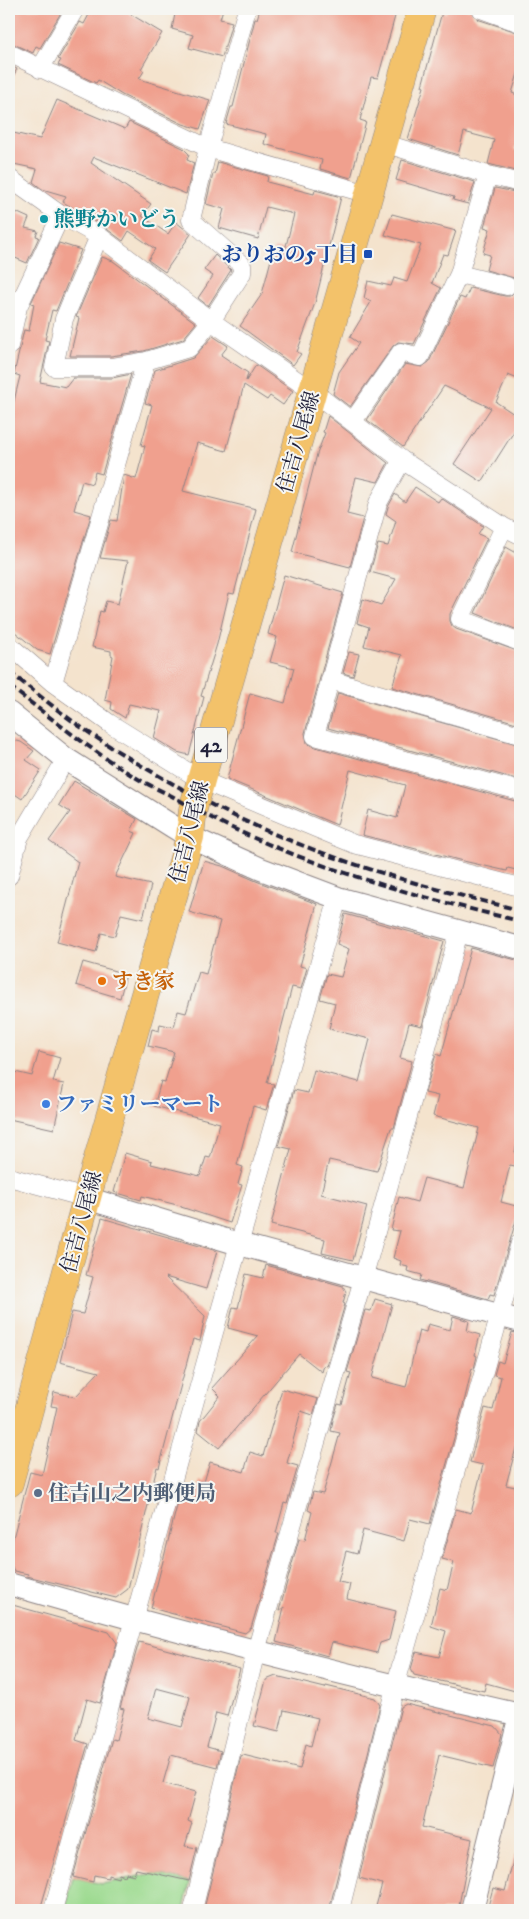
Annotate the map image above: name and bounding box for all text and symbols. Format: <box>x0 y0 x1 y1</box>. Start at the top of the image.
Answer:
place label: 熊野かいどう <box>54 207 180 233</box>
marker: 熊野かいどう <box>38 213 50 225</box>
place label: おりおの5丁目 <box>222 242 358 268</box>
marker: おりおの5丁目 <box>362 248 374 260</box>
street label: 住吉八尾線 <box>272 388 326 496</box>
road number: 42 <box>195 728 227 762</box>
street label: 住吉八尾線 <box>165 778 215 886</box>
place label: すき家 <box>112 969 175 995</box>
marker: すき家 <box>96 975 108 987</box>
place label: ファミリーマート <box>56 1092 224 1118</box>
marker: ファミリーマート <box>40 1098 52 1110</box>
street label: 住吉八尾線 <box>56 1168 108 1276</box>
place label: 住吉山之内郵便局 <box>48 1481 216 1507</box>
marker: 住吉山之内郵便局 <box>32 1487 44 1499</box>

